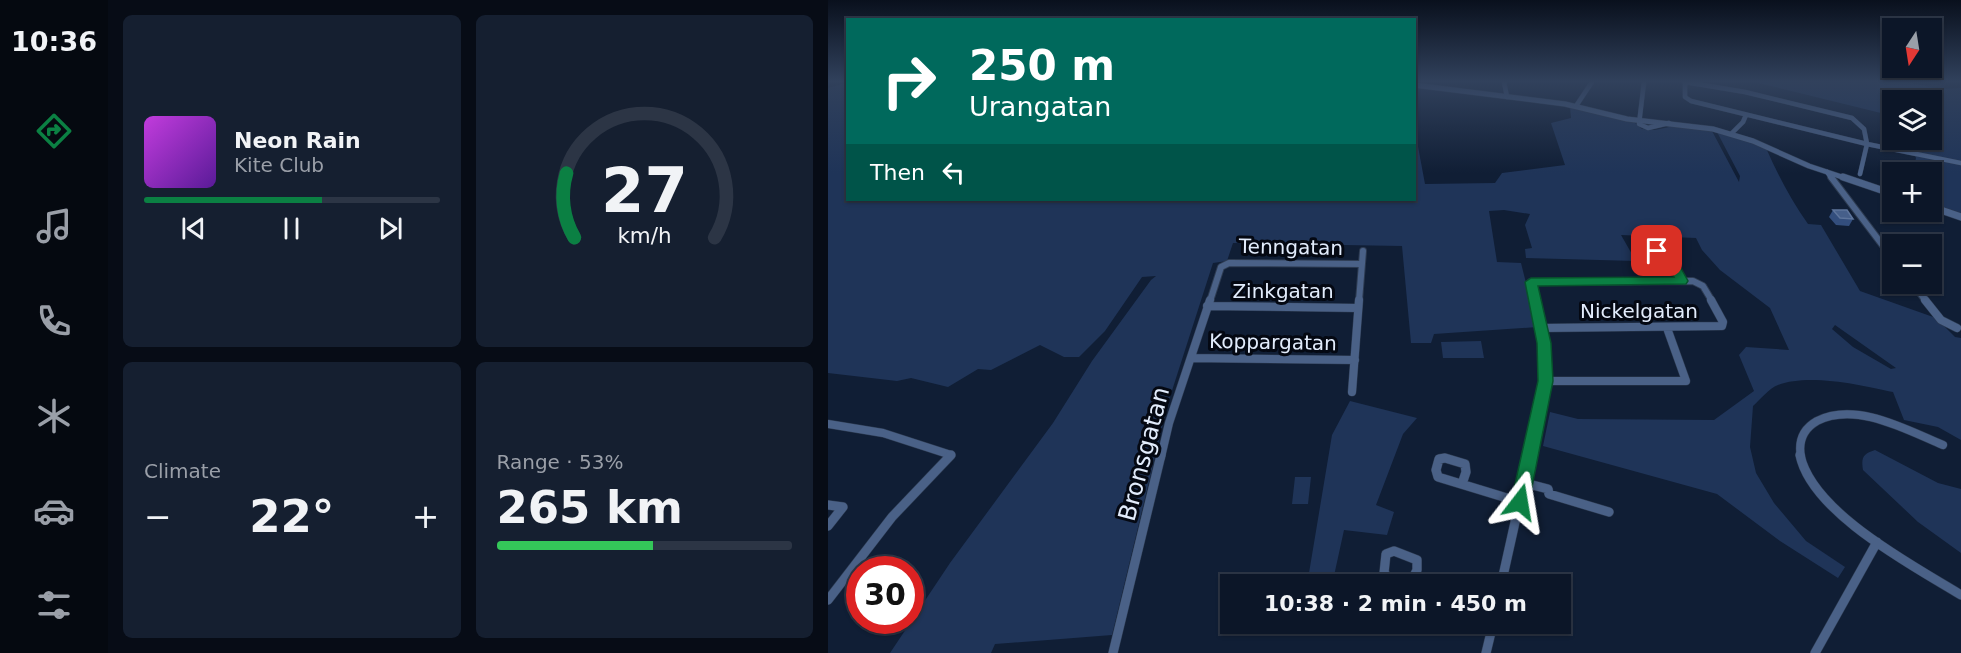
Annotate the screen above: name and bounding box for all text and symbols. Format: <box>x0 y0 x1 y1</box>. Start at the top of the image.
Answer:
north arrow <box>1882 18 1942 78</box>
map controls <box>1882 18 1942 294</box>
text: 10:36 <box>11 26 97 57</box>
text: 250 m <box>969 41 1115 90</box>
icon: right <box>870 42 948 120</box>
button: layers <box>1882 90 1942 150</box>
text: Urangatan <box>969 91 1111 122</box>
icon: directions <box>33 110 75 152</box>
text: Neon Rain <box>234 128 361 153</box>
text: Kite Club <box>234 153 324 177</box>
text: 27 <box>601 154 688 227</box>
icon: left <box>937 156 970 189</box>
text: Then <box>870 160 925 185</box>
button: + <box>1882 162 1942 222</box>
icon: music <box>33 205 75 247</box>
icon: previous <box>177 212 210 245</box>
icon: pause <box>275 212 308 245</box>
icon: next <box>374 212 407 245</box>
text: km/h <box>617 223 671 248</box>
pin <box>1631 225 1682 276</box>
street label: Tenngatan <box>1238 234 1343 260</box>
icon: arrive <box>1640 234 1673 267</box>
button: − <box>1882 234 1942 294</box>
street label: Zinkgatan <box>1232 279 1334 303</box>
street label: Nickelgatan <box>1580 299 1698 323</box>
icon: phone <box>33 300 75 342</box>
street label: Koppargatan <box>1209 329 1337 355</box>
street label: Bronsgatan <box>1113 384 1175 524</box>
icon: climate <box>33 395 75 437</box>
text: Range · 53% <box>497 450 623 474</box>
text: Climate <box>144 459 221 483</box>
position arrow <box>1488 470 1552 534</box>
text: 265 km <box>497 481 683 534</box>
icon: car <box>33 490 75 532</box>
text: 22° <box>249 490 334 543</box>
text: − <box>144 497 172 536</box>
text: + <box>412 497 440 536</box>
speed limit sign: 30 <box>846 556 924 634</box>
icon: filters <box>33 584 75 626</box>
text: 10:38 · 2 min · 450 m <box>1264 591 1527 616</box>

